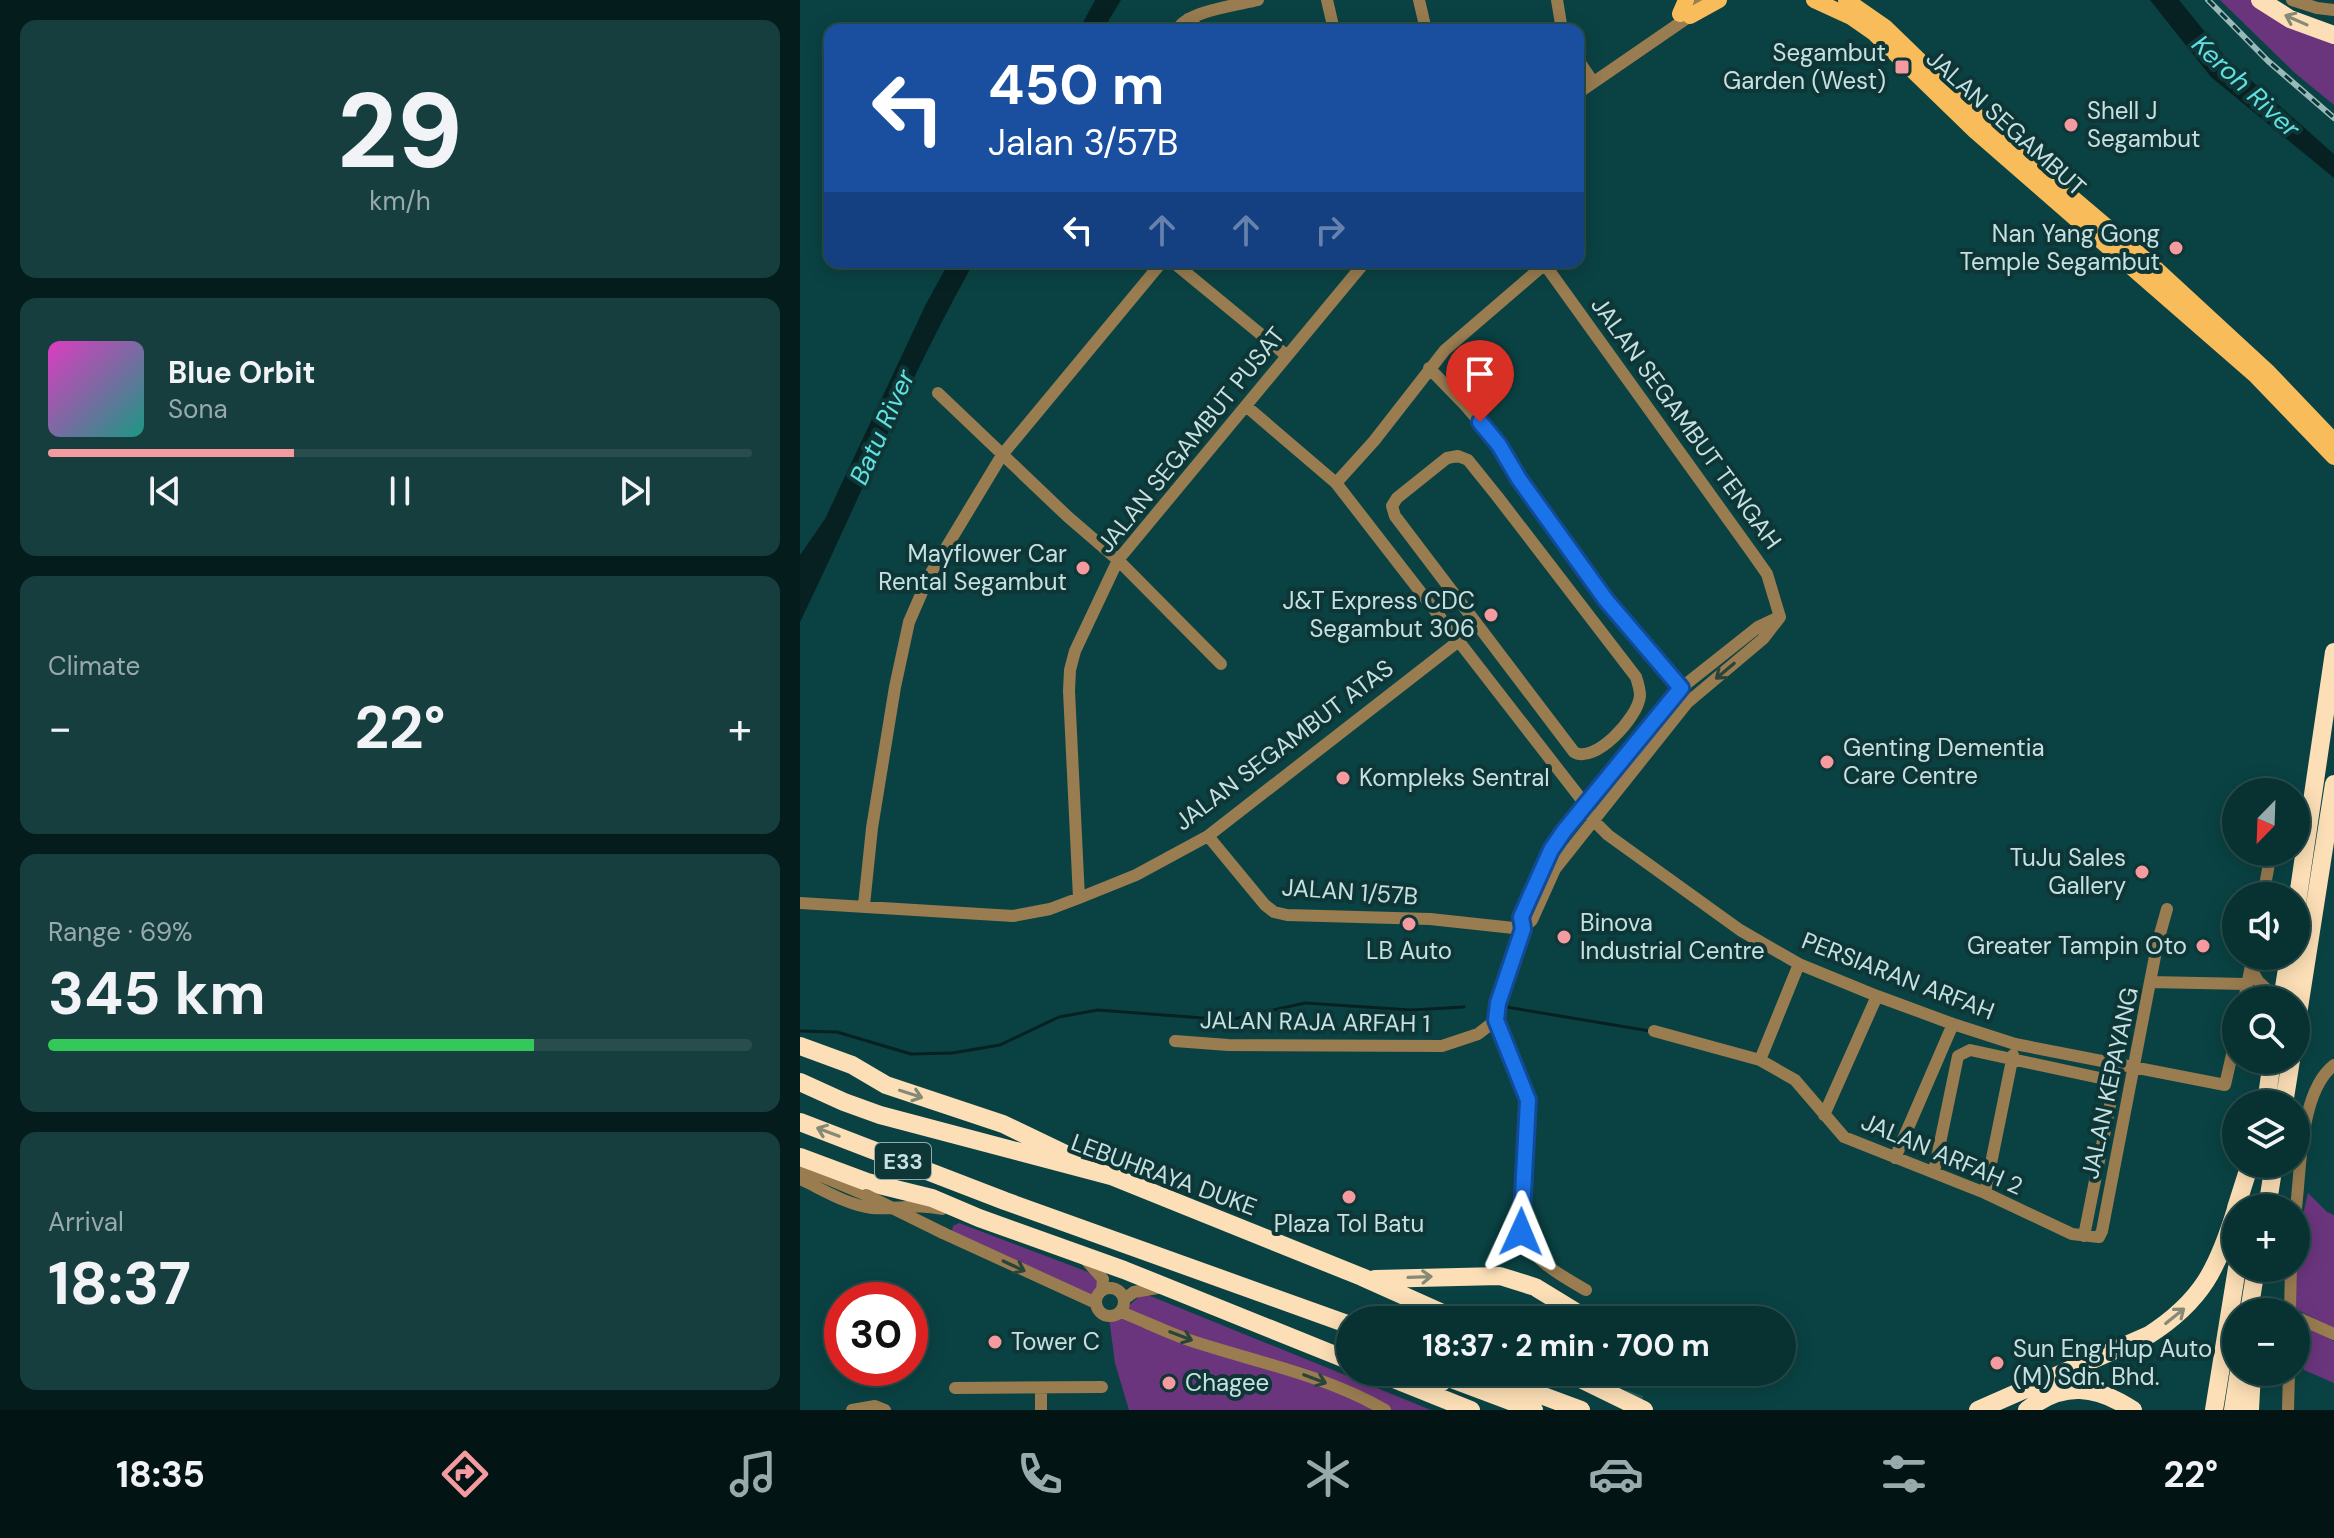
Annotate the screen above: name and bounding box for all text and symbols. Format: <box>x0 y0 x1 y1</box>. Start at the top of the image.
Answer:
one-way arrow <box>2284 12 2308 27</box>
water label: Keroh River <box>2185 27 2308 146</box>
place label: Segambut Garden (West) <box>1723 37 1886 96</box>
street label: JALAN SEGAMBUT <box>1920 43 2093 202</box>
text: 450 m <box>988 48 1165 121</box>
icon: left <box>856 56 960 160</box>
marker: Segambut Garden (West) <box>1893 58 1911 76</box>
text: 29 <box>337 64 463 199</box>
place label: Shell J Segambut <box>2087 95 2201 154</box>
marker: Shell J Segambut <box>2062 116 2080 134</box>
text: Jalan 3/57B <box>988 119 1178 166</box>
text: km/h <box>369 184 431 218</box>
icon: left <box>1056 208 1100 252</box>
icon: ahead <box>1140 208 1184 252</box>
icon: ahead <box>1224 208 1268 252</box>
icon: right <box>1308 208 1352 252</box>
place label: Nan Yang Gong Temple Segambut <box>1960 218 2160 277</box>
marker: Nan Yang Gong Temple Segambut <box>2167 239 2185 257</box>
street label: JALAN SEGAMBUT TENGAH <box>1584 290 1788 555</box>
street label: JALAN SEGAMBUT PUSAT <box>1090 320 1291 559</box>
pin <box>1446 340 1514 422</box>
icon: arrive <box>1458 352 1502 396</box>
text: Blue Orbit <box>168 353 315 392</box>
water label: Batu River <box>842 363 923 490</box>
text: Sona <box>168 392 228 426</box>
icon: previous <box>143 469 187 513</box>
icon: pause <box>378 469 422 513</box>
icon: next <box>613 469 657 513</box>
place label: Mayflower Car Rental Segambut <box>878 538 1067 597</box>
marker: Mayflower Car Rental Segambut <box>1074 559 1092 577</box>
place label: J&T Express CDC Segambut 306 <box>1283 585 1475 644</box>
marker: J&T Express CDC Segambut 306 <box>1482 606 1500 624</box>
text: Climate <box>48 649 140 683</box>
street label: JALAN SEGAMBUT ATAS <box>1168 652 1399 837</box>
one-way arrow <box>1715 662 1736 680</box>
text: 22° <box>354 688 446 767</box>
text: − <box>48 699 72 757</box>
text: + <box>728 699 752 757</box>
place label: Genting Dementia Care Centre <box>1843 732 2044 791</box>
marker: Genting Dementia Care Centre <box>1818 753 1836 771</box>
place label: Kompleks Sentral <box>1359 762 1550 793</box>
marker: Kompleks Sentral <box>1334 769 1352 787</box>
north arrow <box>2222 778 2310 866</box>
map controls <box>2222 778 2310 1386</box>
place label: TuJu Sales Gallery <box>2010 842 2126 901</box>
marker: TuJu Sales Gallery <box>2133 863 2151 881</box>
street label: JALAN 1/57B <box>1281 871 1419 912</box>
button: sound <box>2222 882 2310 970</box>
place label: Binova Industrial Centre <box>1580 907 1765 966</box>
text: Range · 69% <box>48 915 192 949</box>
marker: LB Auto <box>1400 915 1418 933</box>
street label: PERSIARAN ARFAH <box>1797 925 1999 1027</box>
marker: Binova Industrial Centre <box>1555 928 1573 946</box>
place label: Greater Tampin Oto <box>1967 930 2187 961</box>
place label: LB Auto <box>1366 935 1452 966</box>
marker: Greater Tampin Oto <box>2194 937 2212 955</box>
text: 345 km <box>48 954 266 1033</box>
street label: JALAN KEPAYANG <box>2074 984 2145 1182</box>
button: search <box>2222 986 2310 1074</box>
street label: JALAN RAJA ARFAH 1 <box>1200 1004 1430 1039</box>
one-way arrow <box>899 1087 924 1102</box>
button: layers <box>2222 1090 2310 1178</box>
street label: JALAN ARFAH 2 <box>1857 1106 2028 1202</box>
one-way arrow <box>816 1124 841 1138</box>
street label: LEBUHRAYA DUKE <box>1067 1127 1261 1223</box>
road number: E33 <box>875 1143 931 1179</box>
marker: Plaza Tol Batu <box>1340 1188 1358 1206</box>
position arrow <box>1479 1190 1563 1274</box>
button: + <box>2222 1194 2310 1282</box>
text: Arrival <box>48 1205 124 1239</box>
place label: Plaza Tol Batu <box>1274 1208 1424 1239</box>
text: 18:37 <box>48 1244 191 1323</box>
one-way arrow <box>1002 1259 1026 1274</box>
one-way arrow <box>1407 1270 1433 1285</box>
speed limit sign: 30 <box>824 1282 928 1386</box>
button: − <box>2222 1298 2310 1386</box>
one-way arrow <box>2164 1308 2185 1325</box>
place label: Tower C <box>1011 1326 1100 1357</box>
text: 18:37 · 2 min · 700 m <box>1422 1326 1710 1365</box>
one-way arrow <box>1168 1330 1193 1344</box>
marker: Tower C <box>986 1333 1004 1351</box>
place label: Sun Eng Hup Auto (M) Sdn. Bhd. <box>2013 1333 2212 1392</box>
marker: Sun Eng Hup Auto (M) Sdn. Bhd. <box>1988 1354 2006 1372</box>
place label: Chagee <box>1185 1367 1269 1398</box>
one-way arrow <box>1302 1373 1327 1387</box>
marker: Chagee <box>1160 1374 1178 1392</box>
icon: directions <box>437 1446 493 1502</box>
icon: music <box>725 1446 781 1502</box>
icon: phone <box>1012 1446 1068 1502</box>
icon: climate <box>1300 1446 1356 1502</box>
icon: car <box>1588 1446 1644 1502</box>
icon: filters <box>1876 1446 1932 1502</box>
text: 18:35 <box>116 1451 205 1498</box>
text: 22° <box>2163 1451 2218 1498</box>

